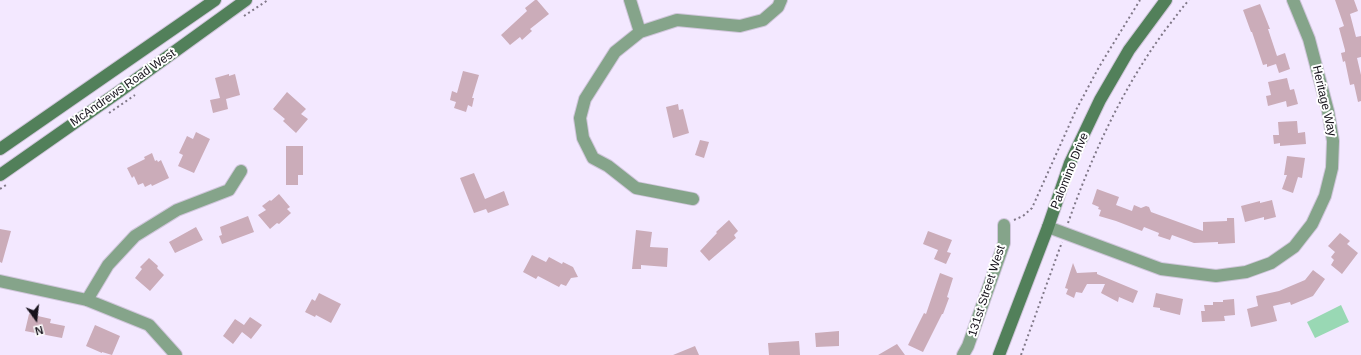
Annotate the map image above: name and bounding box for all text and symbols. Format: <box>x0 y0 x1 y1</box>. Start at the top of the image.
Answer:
street label: McAndrews Road West <box>68 46 178 130</box>
street label: Heritage Way <box>1309 64 1339 138</box>
street label: Palomino Drive <box>1048 131 1092 211</box>
street label: 131st Street West <box>965 244 1009 338</box>
north arrow <box>16 299 56 339</box>
text: N <box>34 324 45 337</box>

